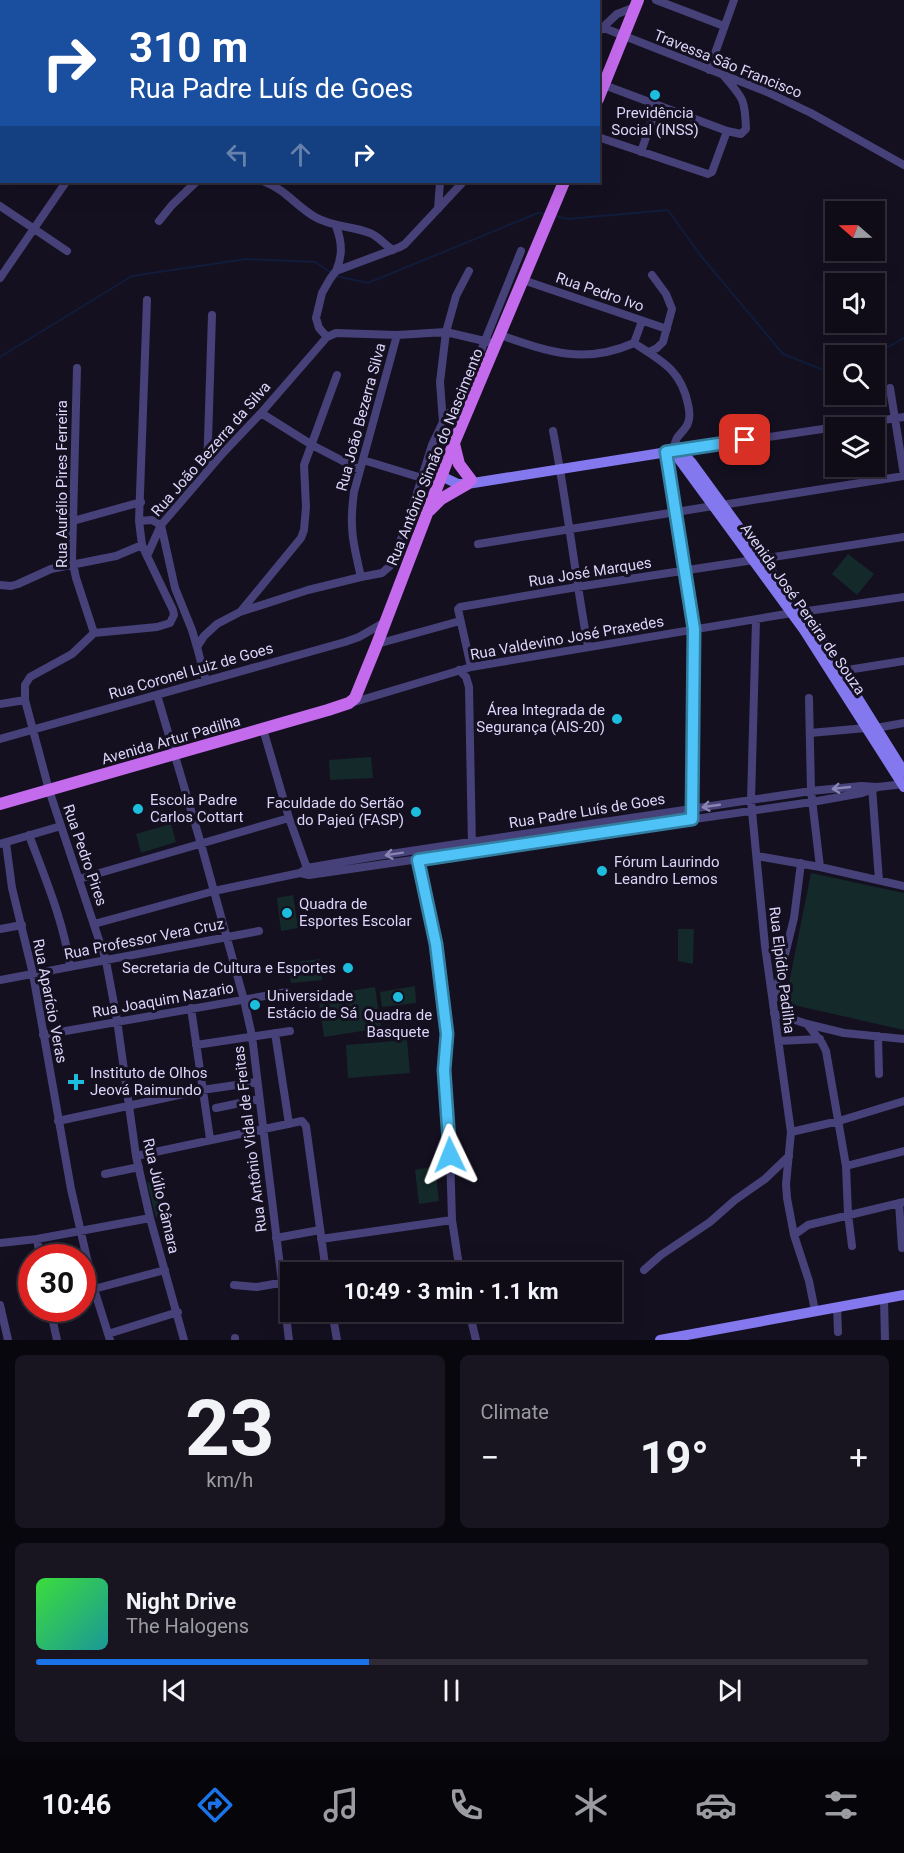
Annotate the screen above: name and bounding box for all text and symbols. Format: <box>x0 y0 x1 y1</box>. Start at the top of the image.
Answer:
text: 310 m <box>129 23 248 72</box>
icon: right <box>30 24 108 102</box>
street label: Travessa São Francisco <box>651 26 805 102</box>
text: Rua Padre Luís de Goes <box>129 73 413 105</box>
marker: Previdência Social (INSS) <box>648 88 662 102</box>
place label: Previdência Social (INSS) <box>611 104 699 139</box>
icon: left <box>221 138 254 171</box>
icon: ahead <box>284 138 317 171</box>
icon: right <box>347 138 380 171</box>
north arrow <box>825 201 885 261</box>
map controls <box>825 201 885 477</box>
street label: Rua Pedro Ivo <box>553 268 647 316</box>
button: sound <box>825 273 885 333</box>
street label: Rua João Bezerra Silva <box>333 341 389 493</box>
button: search <box>825 345 885 405</box>
street label: Rua Antônio Simão do Nascimento <box>383 346 487 568</box>
street label: Rua João Bezerra da Silva <box>148 378 274 520</box>
street label: Rua Aurélio Pires Ferreira <box>53 400 71 568</box>
pin <box>719 414 770 465</box>
button: layers <box>825 417 885 477</box>
icon: arrive <box>728 423 761 456</box>
street label: Avenida José Pereira de Souza <box>737 520 869 698</box>
street label: Rua José Marques <box>527 553 653 591</box>
street label: Rua Valdevino José Praxedes <box>469 612 665 664</box>
street label: Rua Coronel Luiz de Goes <box>107 639 275 703</box>
place label: Área Integrada de Segurança (AIS-20) <box>476 701 605 736</box>
street label: Avenida Artur Padilha <box>99 712 243 768</box>
marker: Área Integrada de Segurança (AIS-20) <box>610 712 624 726</box>
one-way arrow <box>832 783 852 794</box>
street label: Rua Padre Luís de Goes <box>508 790 666 832</box>
place label: Escola Padre Carlos Cottart <box>150 791 243 826</box>
place label: Faculdade do Sertão do Pajeú (FASP) <box>267 794 404 829</box>
one-way arrow <box>702 801 722 812</box>
street label: Rua Pedro Pires <box>59 802 111 908</box>
marker: Escola Padre Carlos Cottart <box>131 802 145 816</box>
marker: Faculdade do Sertão do Pajeú (FASP) <box>409 805 423 819</box>
one-way arrow <box>384 848 404 859</box>
place label: Fórum Laurindo Leandro Lemos <box>614 853 719 888</box>
marker: Fórum Laurindo Leandro Lemos <box>595 864 609 878</box>
place label: Quadra de Esportes Escolar <box>299 895 412 930</box>
street label: Rua Elpídio Padilha <box>765 905 799 1035</box>
marker: Quadra de Esportes Escolar <box>280 906 294 920</box>
street label: Rua Professor Vera Cruz <box>62 915 226 963</box>
street label: Rua Aparício Veras <box>29 937 71 1065</box>
place label: Secretaria de Cultura e Esportes <box>122 959 336 977</box>
marker: Secretaria de Cultura e Esportes <box>341 961 355 975</box>
street label: Rua Joaquim Nazario <box>91 979 235 1021</box>
place label: Universidade Estácio de Sá <box>267 987 357 1022</box>
marker: Quadra de Basquete <box>391 990 405 1004</box>
marker: Universidade Estácio de Sá <box>248 998 262 1012</box>
place label: Quadra de Basquete <box>364 1006 432 1041</box>
street label: Rua Antônio Vidal de Freitas <box>230 1045 270 1233</box>
place label: Instituto de Olhos Jeová Raimundo <box>90 1064 208 1099</box>
marker: Instituto de Olhos Jeová Raimundo <box>67 1073 85 1091</box>
position arrow <box>418 1123 482 1187</box>
street label: Rua Júlio Câmara <box>139 1137 183 1255</box>
speed limit sign: 30 <box>18 1244 96 1322</box>
text: 10:49 · 3 min · 1.1 km <box>343 1279 559 1304</box>
text: 23 <box>185 1383 275 1474</box>
text: Climate <box>481 1400 549 1424</box>
text: 19° <box>640 1431 709 1484</box>
text: − <box>481 1438 499 1477</box>
text: + <box>849 1438 868 1477</box>
text: km/h <box>206 1468 253 1492</box>
text: Night Drive <box>126 1589 236 1614</box>
text: The Halogens <box>126 1614 249 1638</box>
icon: previous <box>158 1674 191 1707</box>
icon: pause <box>435 1674 468 1707</box>
icon: next <box>713 1674 746 1707</box>
icon: directions <box>194 1784 236 1826</box>
icon: music <box>320 1784 362 1826</box>
icon: phone <box>445 1784 487 1826</box>
icon: climate <box>570 1784 612 1826</box>
icon: car <box>695 1784 737 1826</box>
icon: filters <box>820 1784 862 1826</box>
text: 10:46 <box>42 1789 111 1821</box>

